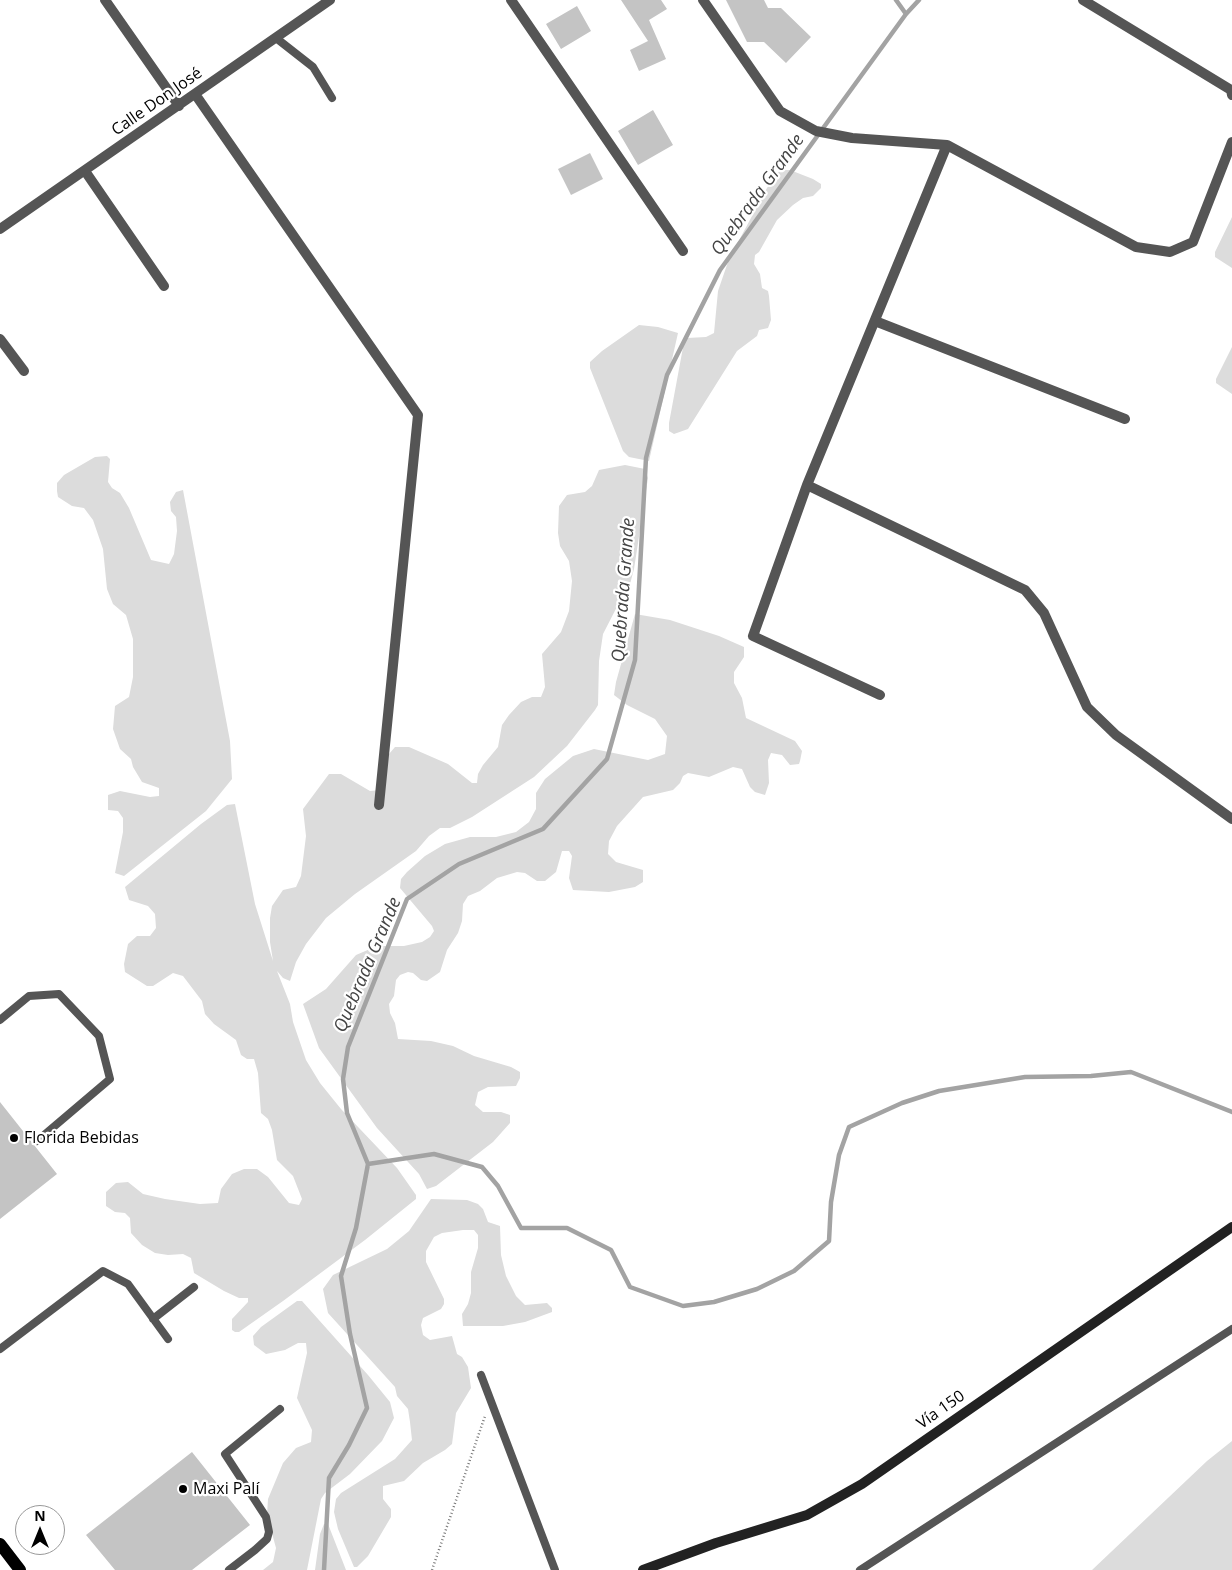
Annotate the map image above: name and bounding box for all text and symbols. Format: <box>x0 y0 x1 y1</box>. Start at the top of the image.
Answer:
street label: Calle Don José <box>108 64 206 140</box>
water label: Quebrada Grande <box>707 130 809 260</box>
water label: Quebrada Grande <box>608 517 640 663</box>
water label: Quebrada Grande <box>330 894 406 1036</box>
place label: Florida Bebidas <box>24 1128 139 1148</box>
marker: Florida Bebidas <box>8 1132 20 1144</box>
street label: Vía 150 <box>913 1387 969 1433</box>
place label: Maxi Palí <box>193 1479 259 1499</box>
marker: Maxi Palí <box>177 1483 189 1495</box>
north arrow <box>15 1505 65 1555</box>
text: N <box>34 1506 46 1525</box>

